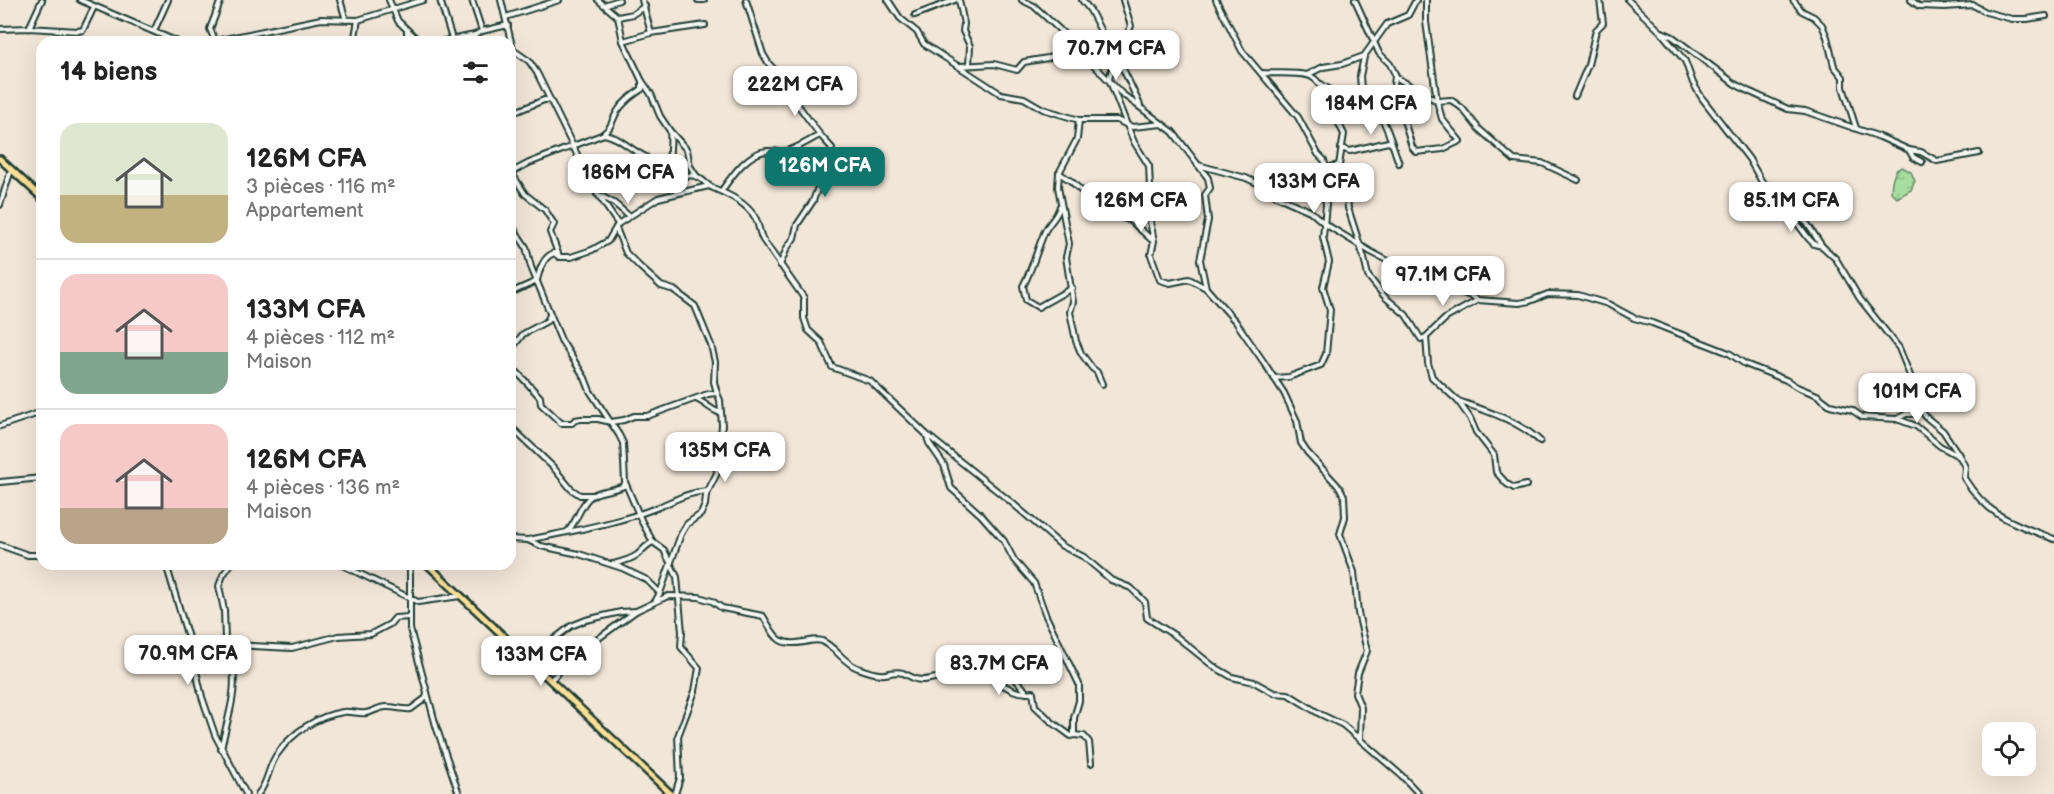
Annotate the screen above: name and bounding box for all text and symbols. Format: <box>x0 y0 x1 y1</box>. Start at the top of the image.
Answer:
pin: 70.7M CFA <box>1047 30 1185 81</box>
text: 70.7M CFA <box>1067 37 1165 61</box>
icon: filters <box>459 56 492 89</box>
text: 14 biens <box>60 57 157 88</box>
pin: 222M CFA <box>733 66 857 117</box>
text: 222M CFA <box>747 73 843 97</box>
pin: 184M CFA <box>1309 85 1433 136</box>
text: 184M CFA <box>1325 92 1417 116</box>
text: 126M CFA <box>246 144 366 175</box>
icon: home <box>108 147 180 219</box>
pin: 126M CFA <box>763 147 887 198</box>
pin: 186M CFA <box>566 154 690 205</box>
text: 126M CFA <box>779 154 871 178</box>
text: 186M CFA <box>582 161 674 185</box>
pin: 133M CFA <box>1252 163 1376 214</box>
text: 133M CFA <box>1268 170 1360 194</box>
text: 3 pièces · 116 m² <box>246 175 396 199</box>
pin: 126M CFA <box>1079 182 1203 233</box>
pin: 85.1M CFA <box>1722 182 1860 233</box>
text: 126M CFA <box>1095 189 1187 213</box>
text: 85.1M CFA <box>1743 189 1839 213</box>
text: Appartement <box>246 199 363 223</box>
pin: 97.1M CFA <box>1374 256 1512 307</box>
text: 97.1M CFA <box>1395 263 1491 287</box>
text: 133M CFA <box>246 295 365 326</box>
icon: home <box>108 298 180 370</box>
text: 4 pièces · 112 m² <box>246 326 395 350</box>
text: Maison <box>246 350 312 374</box>
pin: 101M CFA <box>1855 373 1979 424</box>
text: 101M CFA <box>1872 380 1962 404</box>
pin: 135M CFA <box>663 432 787 483</box>
text: 135M CFA <box>679 439 771 463</box>
text: 126M CFA <box>246 445 366 476</box>
icon: home <box>108 448 180 520</box>
text: 4 pièces · 136 m² <box>246 476 400 500</box>
text: Maison <box>246 500 312 524</box>
pin: 70.9M CFA <box>119 635 257 686</box>
pin: 133M CFA <box>479 636 603 687</box>
text: 70.9M CFA <box>138 642 238 666</box>
text: 133M CFA <box>495 643 587 667</box>
pin: 83.7M CFA <box>930 645 1068 696</box>
text: 83.7M CFA <box>950 652 1049 676</box>
map controls <box>1982 722 2036 776</box>
button: locate <box>1982 722 2036 776</box>

